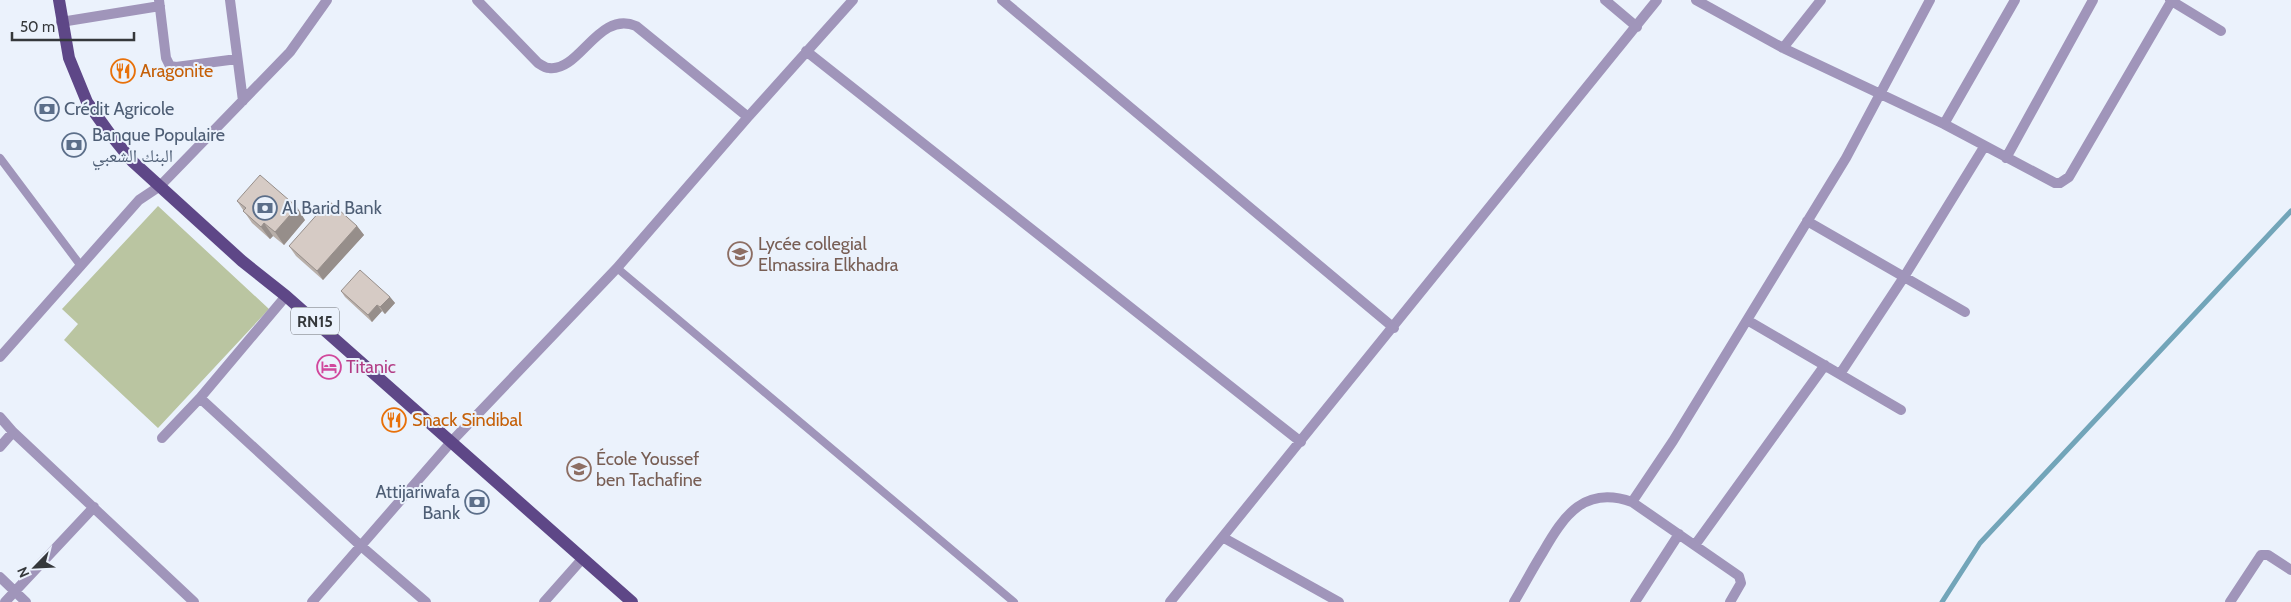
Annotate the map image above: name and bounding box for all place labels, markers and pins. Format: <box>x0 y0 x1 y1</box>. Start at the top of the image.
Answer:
restaurant icon: Aragonite <box>110 58 136 84</box>
place label: Aragonite <box>140 60 213 82</box>
bank icon: Crédit Agricole <box>34 96 60 122</box>
place label: Crédit Agricole <box>64 98 174 120</box>
place label: Banque Populaire البنك الشعبي <box>92 124 225 171</box>
bank icon: Banque Populaire البنك الشعبي <box>61 132 87 158</box>
bank icon: Al Barid Bank <box>252 195 278 221</box>
place label: Al Barid Bank <box>282 197 383 219</box>
place label: Lycée collegial Elmassira Elkhadra <box>758 233 899 276</box>
school or university icon: Lycée collegial Elmassira Elkhadra <box>727 241 753 267</box>
hotel icon: Titanic <box>316 354 342 380</box>
place label: Titanic <box>346 356 396 378</box>
restaurant icon: Snack Sindibal <box>381 407 407 433</box>
place label: Snack Sindibal <box>412 409 523 431</box>
place label: École Youssef ben Tachafine <box>596 448 702 491</box>
school or university icon: École Youssef ben Tachafine <box>566 456 592 482</box>
place label: Attijariwafa Bank <box>375 481 461 524</box>
bank icon: Attijariwafa Bank <box>464 489 490 515</box>

